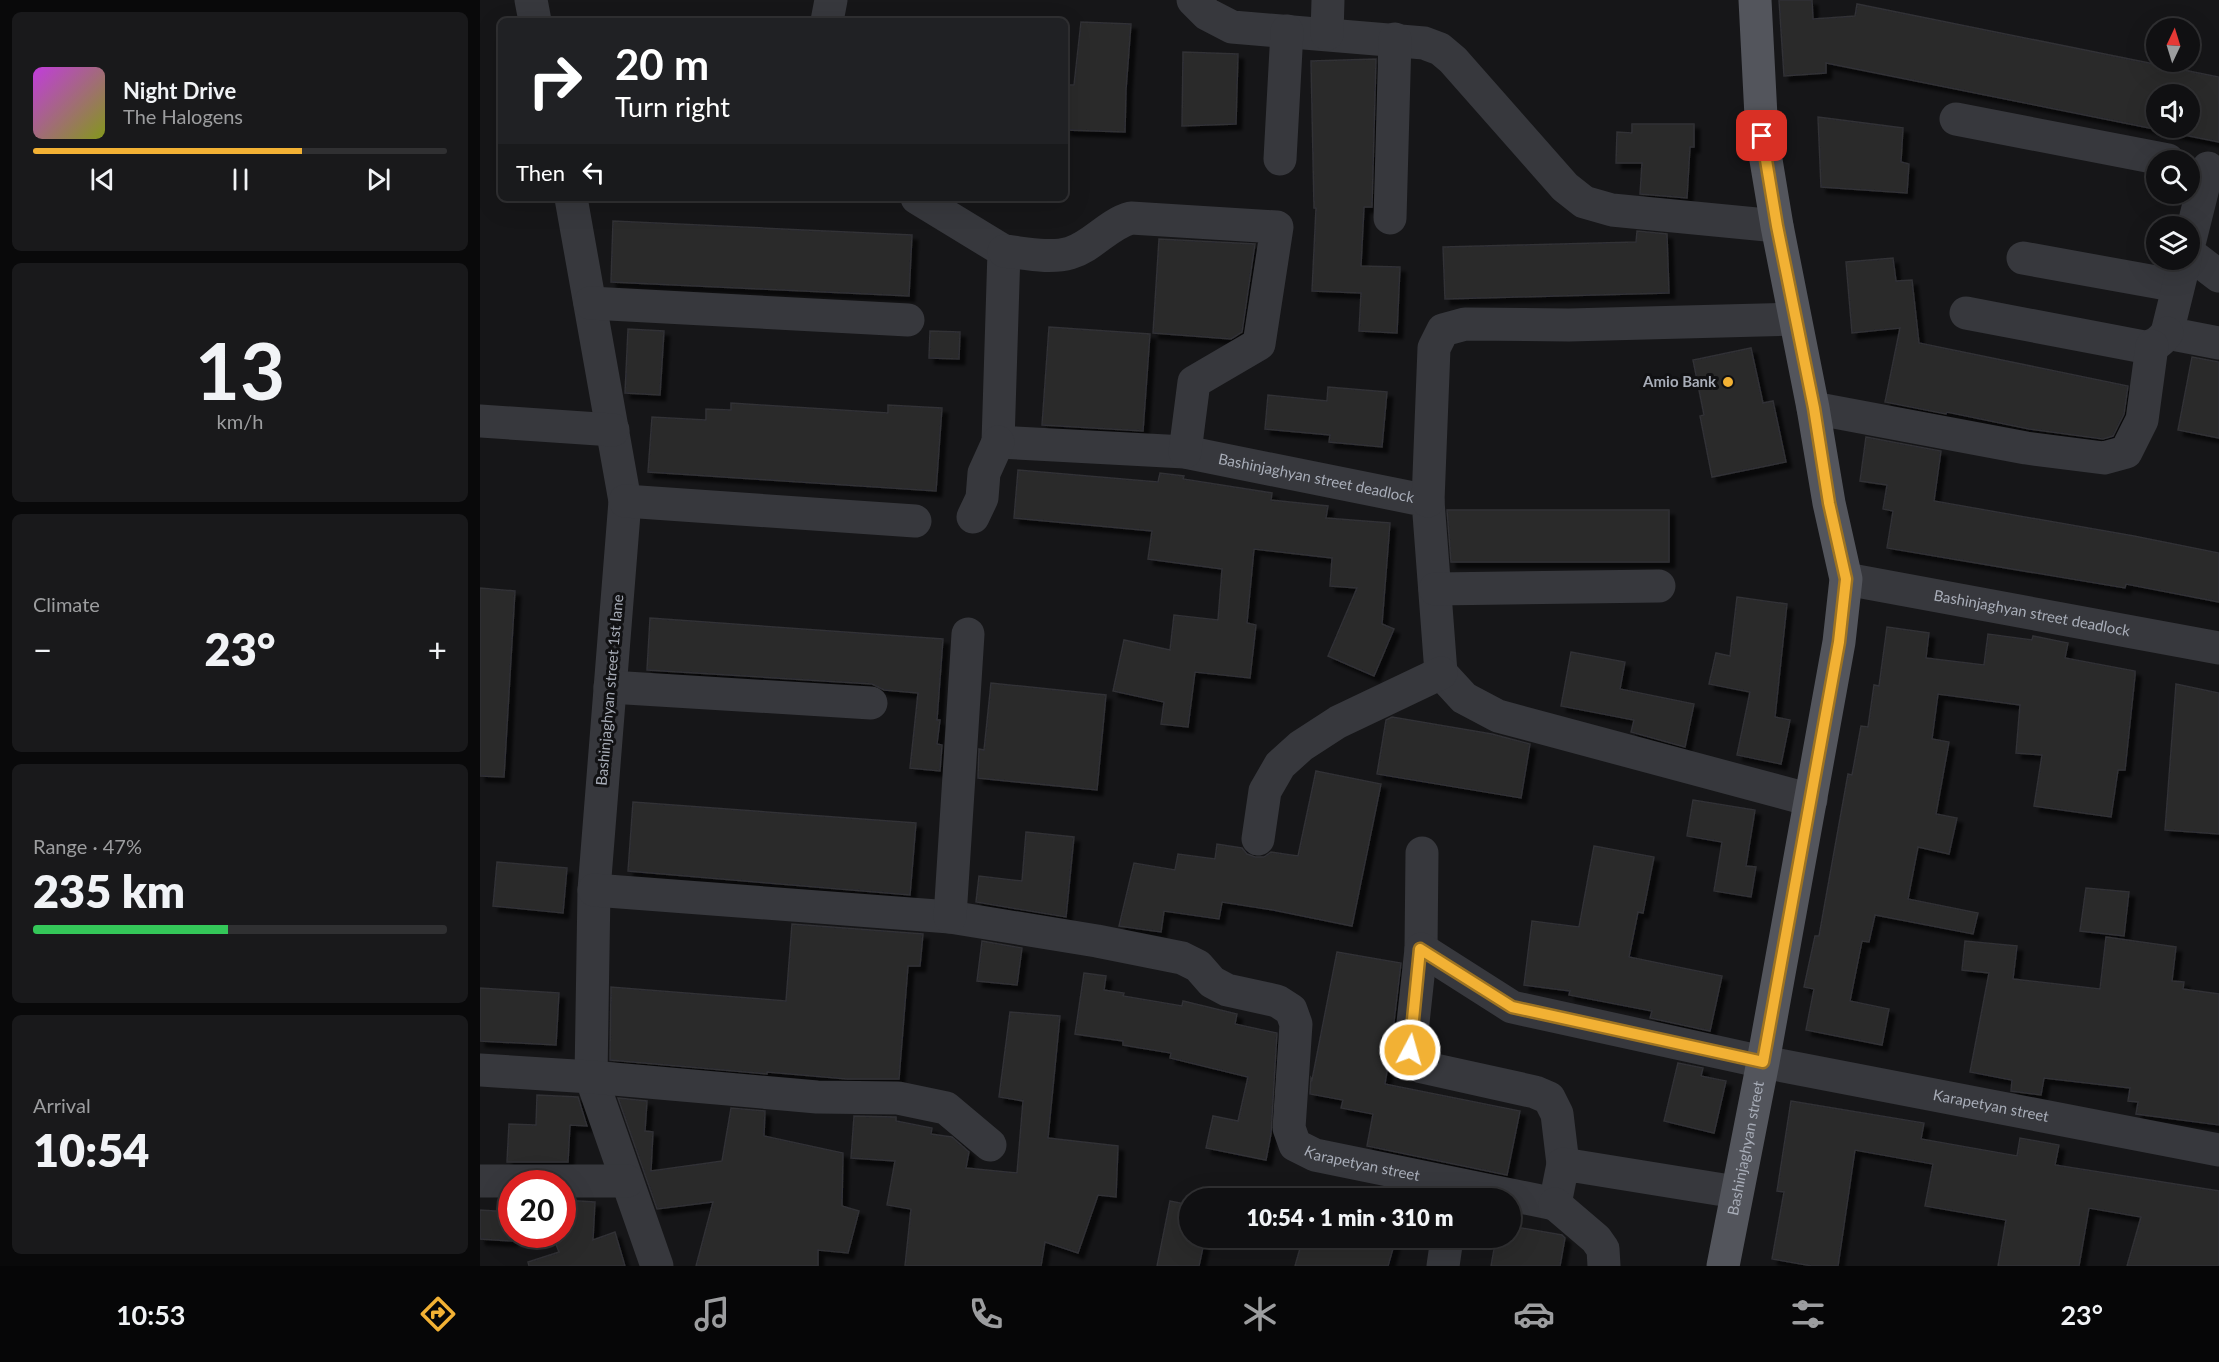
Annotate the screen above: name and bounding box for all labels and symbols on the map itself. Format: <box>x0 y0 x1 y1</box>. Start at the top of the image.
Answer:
north arrow <box>2146 18 2200 72</box>
pin <box>1736 110 1787 161</box>
place label: Amio Bank <box>1642 372 1717 390</box>
marker: Amio Bank <box>1721 375 1735 389</box>
street label: Bashinjaghyan street deadlock <box>1217 449 1416 506</box>
street label: Bashinjaghyan street deadlock <box>1932 585 2132 639</box>
street label: Bashinjaghyan street 1st lane <box>592 593 626 786</box>
position arrow <box>1378 1018 1442 1082</box>
street label: Bashinjaghyan street <box>1723 1079 1767 1217</box>
street label: Karapetyan street <box>1932 1085 2051 1125</box>
street label: Karapetyan street <box>1302 1141 1422 1184</box>
speed limit sign: 20 <box>498 1170 576 1248</box>

